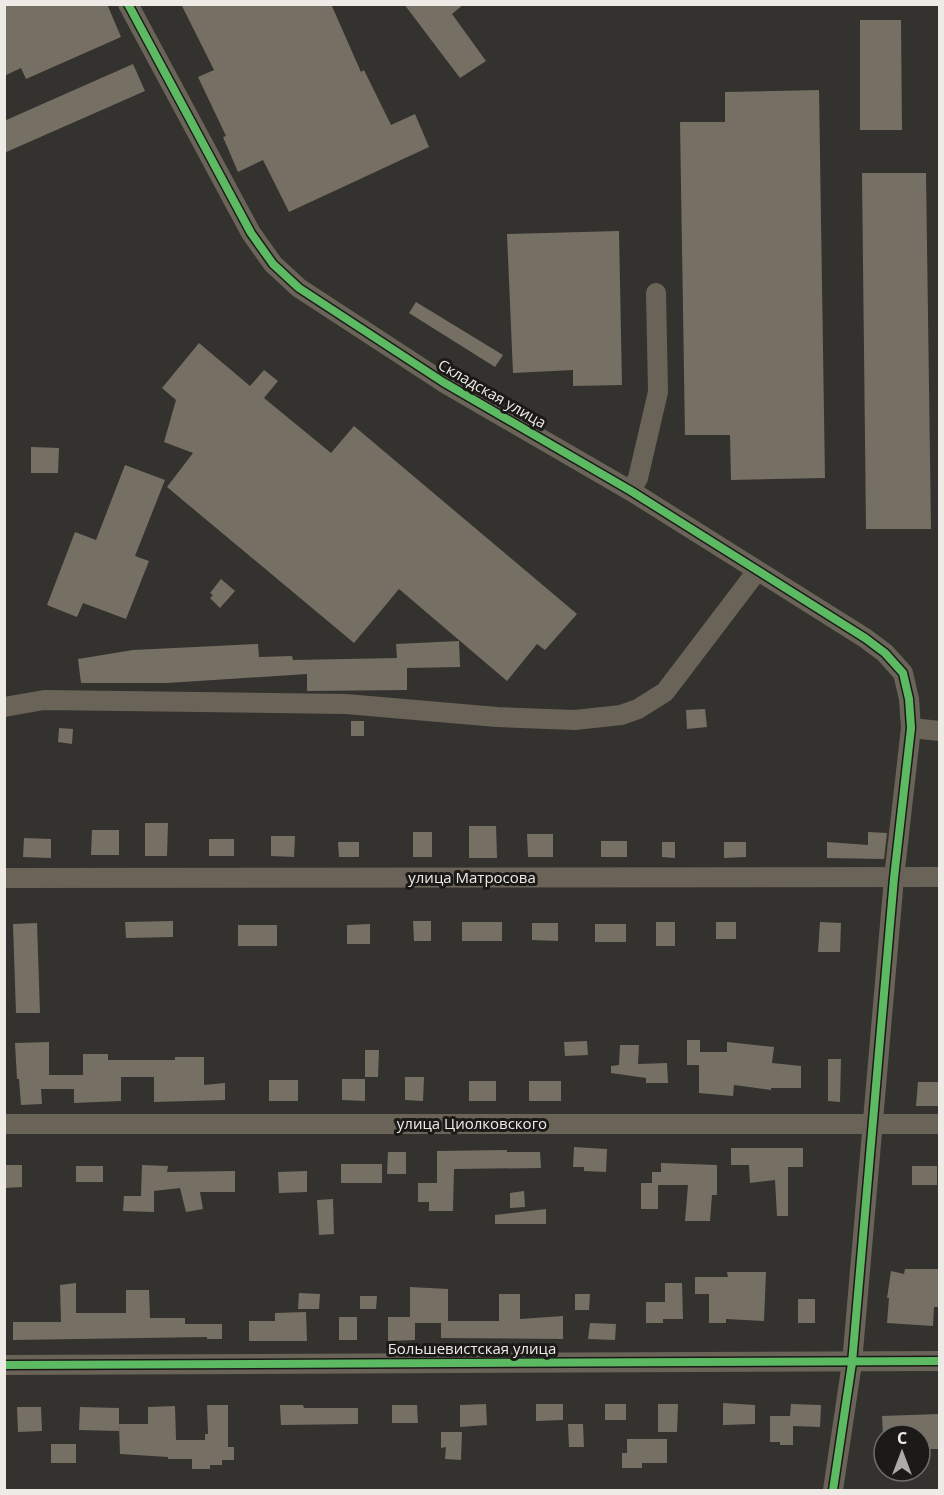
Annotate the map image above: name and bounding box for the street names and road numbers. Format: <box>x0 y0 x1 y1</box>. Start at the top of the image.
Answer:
street label: Складская улица <box>435 354 550 432</box>
street label: улица Матросова <box>408 867 536 887</box>
street label: улица Циолковского <box>397 1113 547 1133</box>
street label: Большевистская улица <box>388 1338 556 1358</box>

